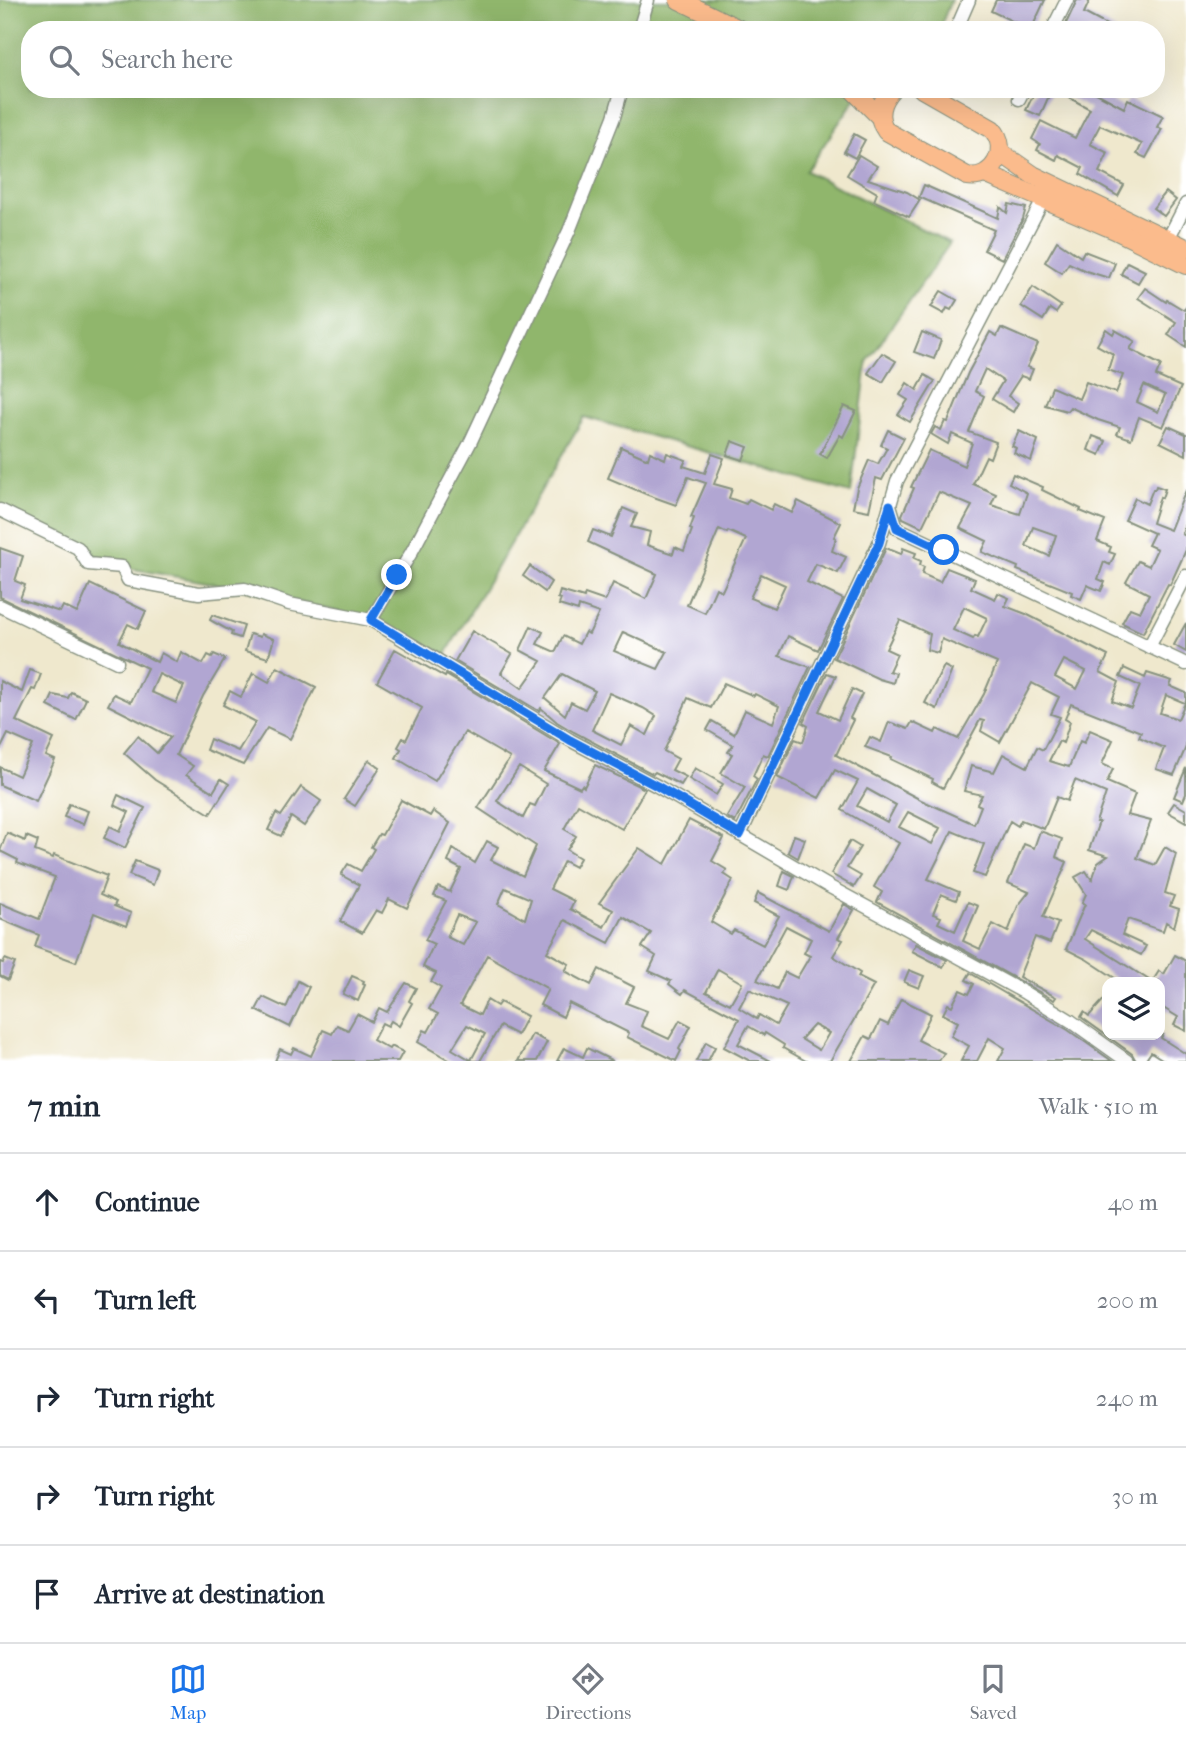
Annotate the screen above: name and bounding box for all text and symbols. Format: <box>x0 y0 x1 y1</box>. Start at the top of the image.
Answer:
search box <box>21 21 1165 98</box>
icon: search <box>45 41 83 79</box>
text: Search here <box>101 44 233 75</box>
route start <box>928 534 959 565</box>
route end <box>381 559 412 590</box>
map controls <box>1102 977 1165 1040</box>
button: layers <box>1102 977 1165 1040</box>
text: 7 min <box>28 1089 100 1124</box>
text: Walk · 510 m <box>1039 1093 1158 1120</box>
icon: ahead <box>28 1183 66 1221</box>
text: Continue <box>95 1187 200 1218</box>
text: 40 m <box>1108 1189 1158 1216</box>
icon: left <box>28 1281 66 1319</box>
text: Turn left <box>95 1285 196 1316</box>
text: 200 m <box>1097 1287 1158 1314</box>
icon: right <box>28 1379 66 1417</box>
text: Turn right <box>95 1383 215 1414</box>
text: 240 m <box>1096 1385 1158 1412</box>
icon: right <box>28 1477 66 1515</box>
text: Turn right <box>95 1481 215 1512</box>
text: 30 m <box>1112 1483 1158 1510</box>
icon: arrive <box>28 1575 66 1613</box>
text: Arrive at destination <box>95 1579 325 1610</box>
tab: Map <box>169 1660 207 1724</box>
tab: Directions <box>546 1660 631 1724</box>
tab: Saved <box>970 1660 1017 1724</box>

